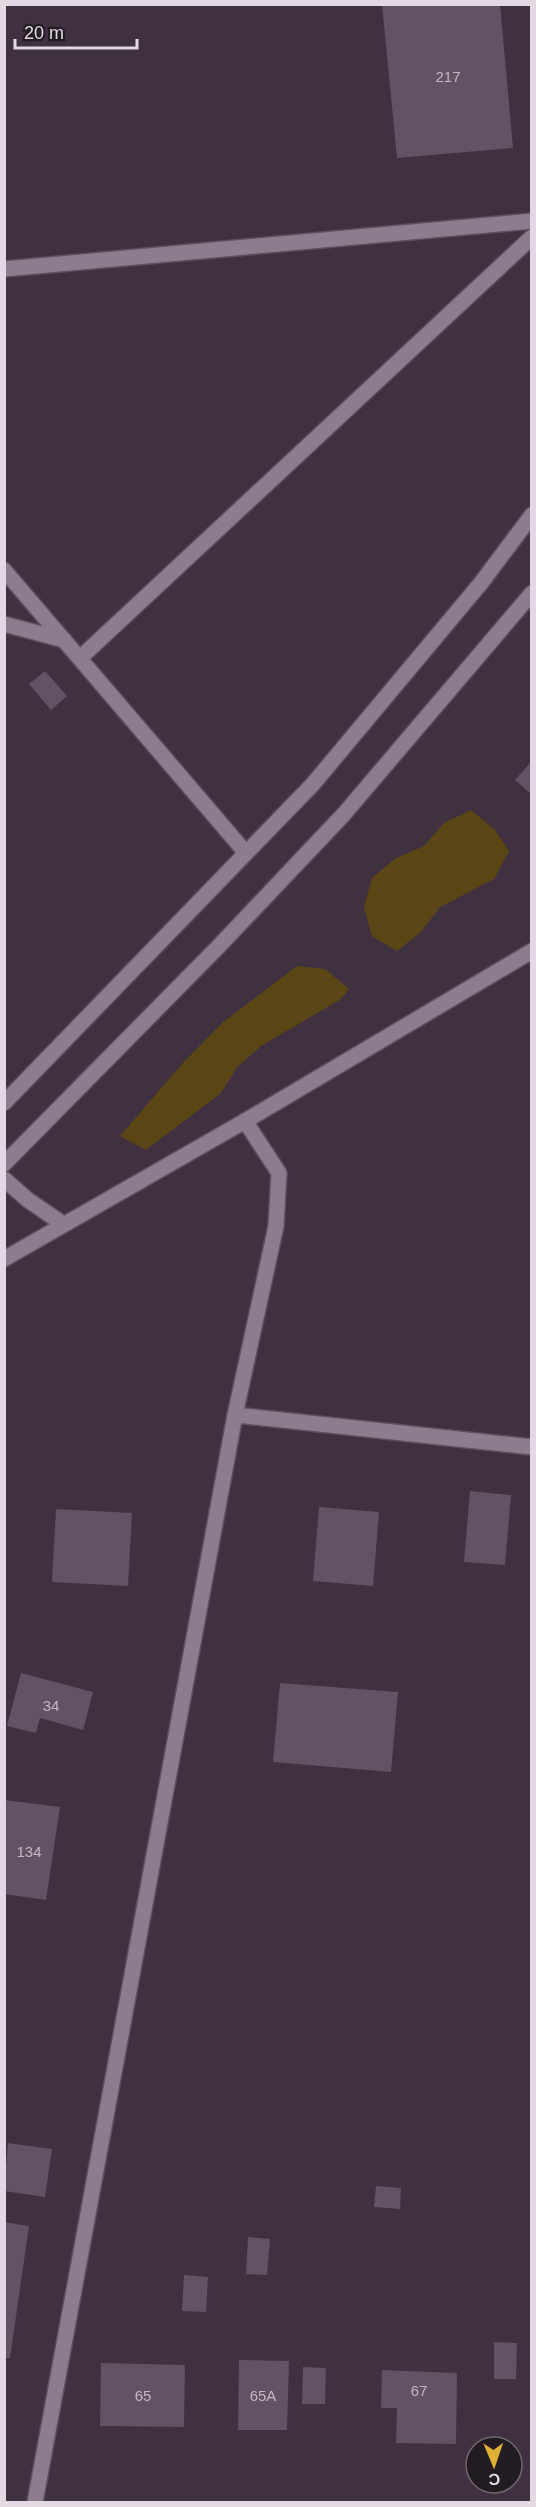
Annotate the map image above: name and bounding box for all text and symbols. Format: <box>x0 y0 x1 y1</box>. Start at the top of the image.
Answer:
scale bar <box>15 12 136 50</box>
text: 20 m <box>24 23 64 43</box>
house number: 217 <box>435 68 461 85</box>
house number: 34 <box>43 1697 59 1714</box>
house number: 134 <box>16 1843 42 1860</box>
house number: 67 <box>411 2382 427 2399</box>
house number: 65 <box>135 2387 151 2404</box>
house number: 65А <box>250 2387 276 2404</box>
north arrow <box>464 2435 524 2495</box>
text: С <box>488 2471 501 2488</box>

